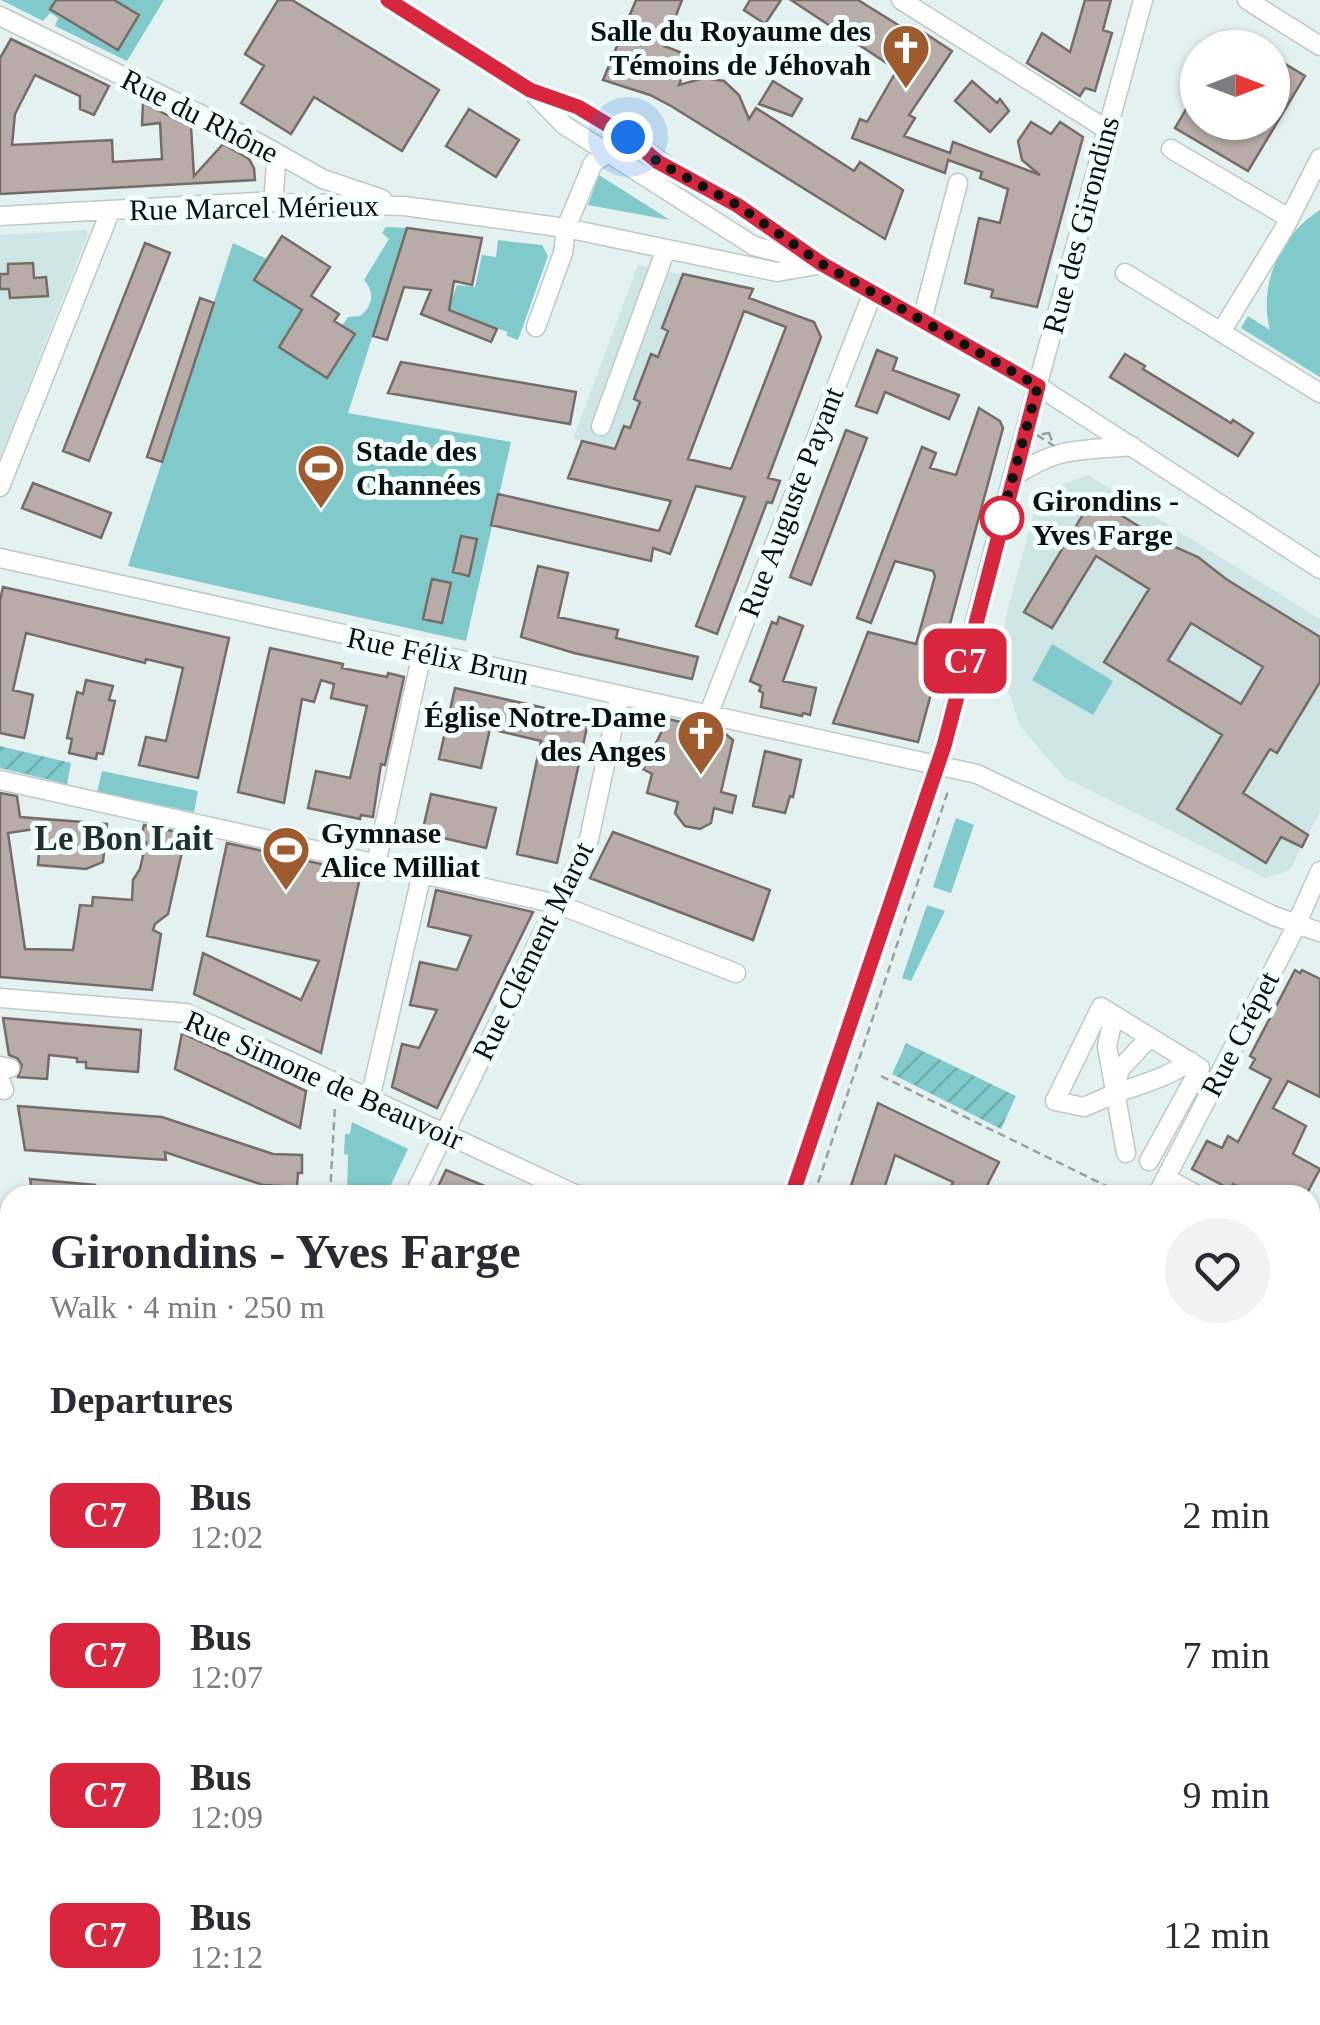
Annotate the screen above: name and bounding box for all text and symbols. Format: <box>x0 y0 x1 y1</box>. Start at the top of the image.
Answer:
place label: Salle du Royaume des Témoins de Jéhovah <box>590 14 871 81</box>
church icon: Salle du Royaume des Témoins de Jéhovah <box>880 22 932 90</box>
north arrow <box>1180 30 1290 140</box>
map controls <box>1180 30 1290 140</box>
street label: Rue du Rhône <box>116 62 284 169</box>
your location <box>603 112 653 162</box>
street label: Rue des Girondins <box>1036 113 1125 337</box>
street label: Rue Marcel Mérieux <box>129 189 379 226</box>
street label: Rue Auguste Payant <box>732 382 850 621</box>
place label: Stade des Channées <box>356 434 481 501</box>
sports icon: Stade des Channées <box>295 442 347 510</box>
place label: Girondins - Yves Farge <box>1032 484 1179 551</box>
marker: Girondins - Yves Farge <box>981 497 1023 539</box>
street label: Rue Félix Brun <box>344 620 532 691</box>
line badge: C7 <box>920 628 1010 694</box>
text: C7 <box>944 642 986 681</box>
place label: Église Notre-Dame des Anges <box>424 700 666 767</box>
church icon: Église Notre-Dame des Anges <box>675 708 727 776</box>
place label: Gymnase Alice Milliat <box>321 816 480 883</box>
district label: Le Bon Lait <box>35 819 214 858</box>
sports icon: Gymnase Alice Milliat <box>260 824 312 892</box>
street label: Rue Clément Marot <box>465 836 600 1065</box>
street label: Rue Crépet <box>1194 965 1285 1102</box>
street label: Rue Simone de Beauvoir <box>180 1003 468 1156</box>
button: heart <box>1165 1218 1270 1323</box>
text: Girondins - Yves Farge <box>50 1225 521 1278</box>
text: Walk · 4 min · 250 m <box>50 1289 325 1325</box>
text: Departures <box>50 1379 233 1421</box>
text: Bus <box>190 1476 251 1518</box>
text: 2 min <box>1182 1494 1270 1536</box>
text: C7 <box>84 1496 126 1535</box>
text: 12:02 <box>190 1519 263 1555</box>
text: Bus <box>190 1616 251 1658</box>
text: 7 min <box>1182 1634 1270 1676</box>
text: C7 <box>84 1636 126 1675</box>
text: 12:07 <box>190 1659 263 1695</box>
text: Bus <box>190 1756 251 1798</box>
text: 9 min <box>1182 1774 1270 1816</box>
text: C7 <box>84 1776 126 1815</box>
text: 12:09 <box>190 1799 263 1835</box>
text: Bus <box>190 1896 251 1938</box>
text: 12 min <box>1163 1914 1270 1956</box>
text: C7 <box>84 1916 126 1955</box>
text: 12:12 <box>190 1939 263 1975</box>

